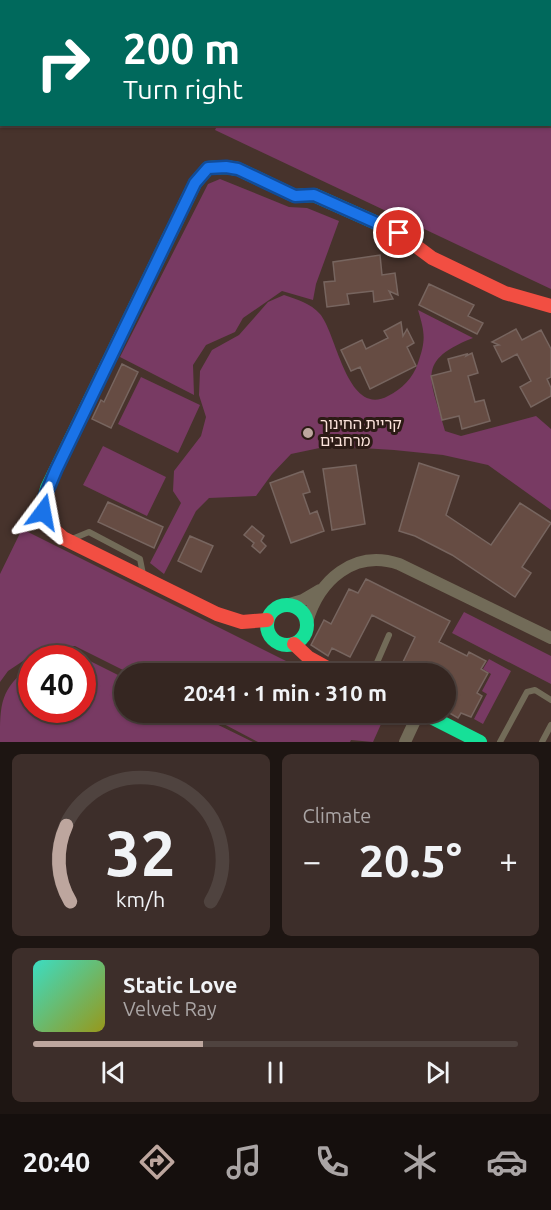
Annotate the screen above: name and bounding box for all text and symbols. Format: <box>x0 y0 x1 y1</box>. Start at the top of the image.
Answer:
icon: right <box>24 24 102 102</box>
text: 200 m <box>123 25 240 72</box>
text: Turn right <box>123 74 243 104</box>
pin <box>373 207 424 258</box>
icon: arrive <box>382 216 415 249</box>
place label: קריית החינוך מרחבים <box>320 415 402 449</box>
marker: קריית החינוך מרחבים <box>301 426 315 440</box>
position arrow <box>11 480 75 544</box>
speed limit sign: 40 <box>18 645 96 723</box>
text: 20:41 · 1 min · 310 m <box>183 680 387 705</box>
text: Climate <box>303 804 371 827</box>
text: 32 <box>106 818 176 888</box>
text: 20.5° <box>359 835 462 886</box>
text: − <box>303 842 321 879</box>
text: + <box>499 842 518 879</box>
text: km/h <box>116 887 165 911</box>
text: Static Love <box>123 972 238 997</box>
text: Velvet Ray <box>123 997 217 1020</box>
icon: previous <box>97 1056 130 1089</box>
icon: pause <box>259 1056 292 1089</box>
icon: next <box>421 1056 454 1089</box>
icon: directions <box>136 1141 178 1183</box>
icon: music <box>223 1141 265 1183</box>
icon: phone <box>311 1141 353 1183</box>
icon: climate <box>399 1141 441 1183</box>
icon: car <box>486 1141 528 1183</box>
text: 20:40 <box>23 1147 90 1177</box>

